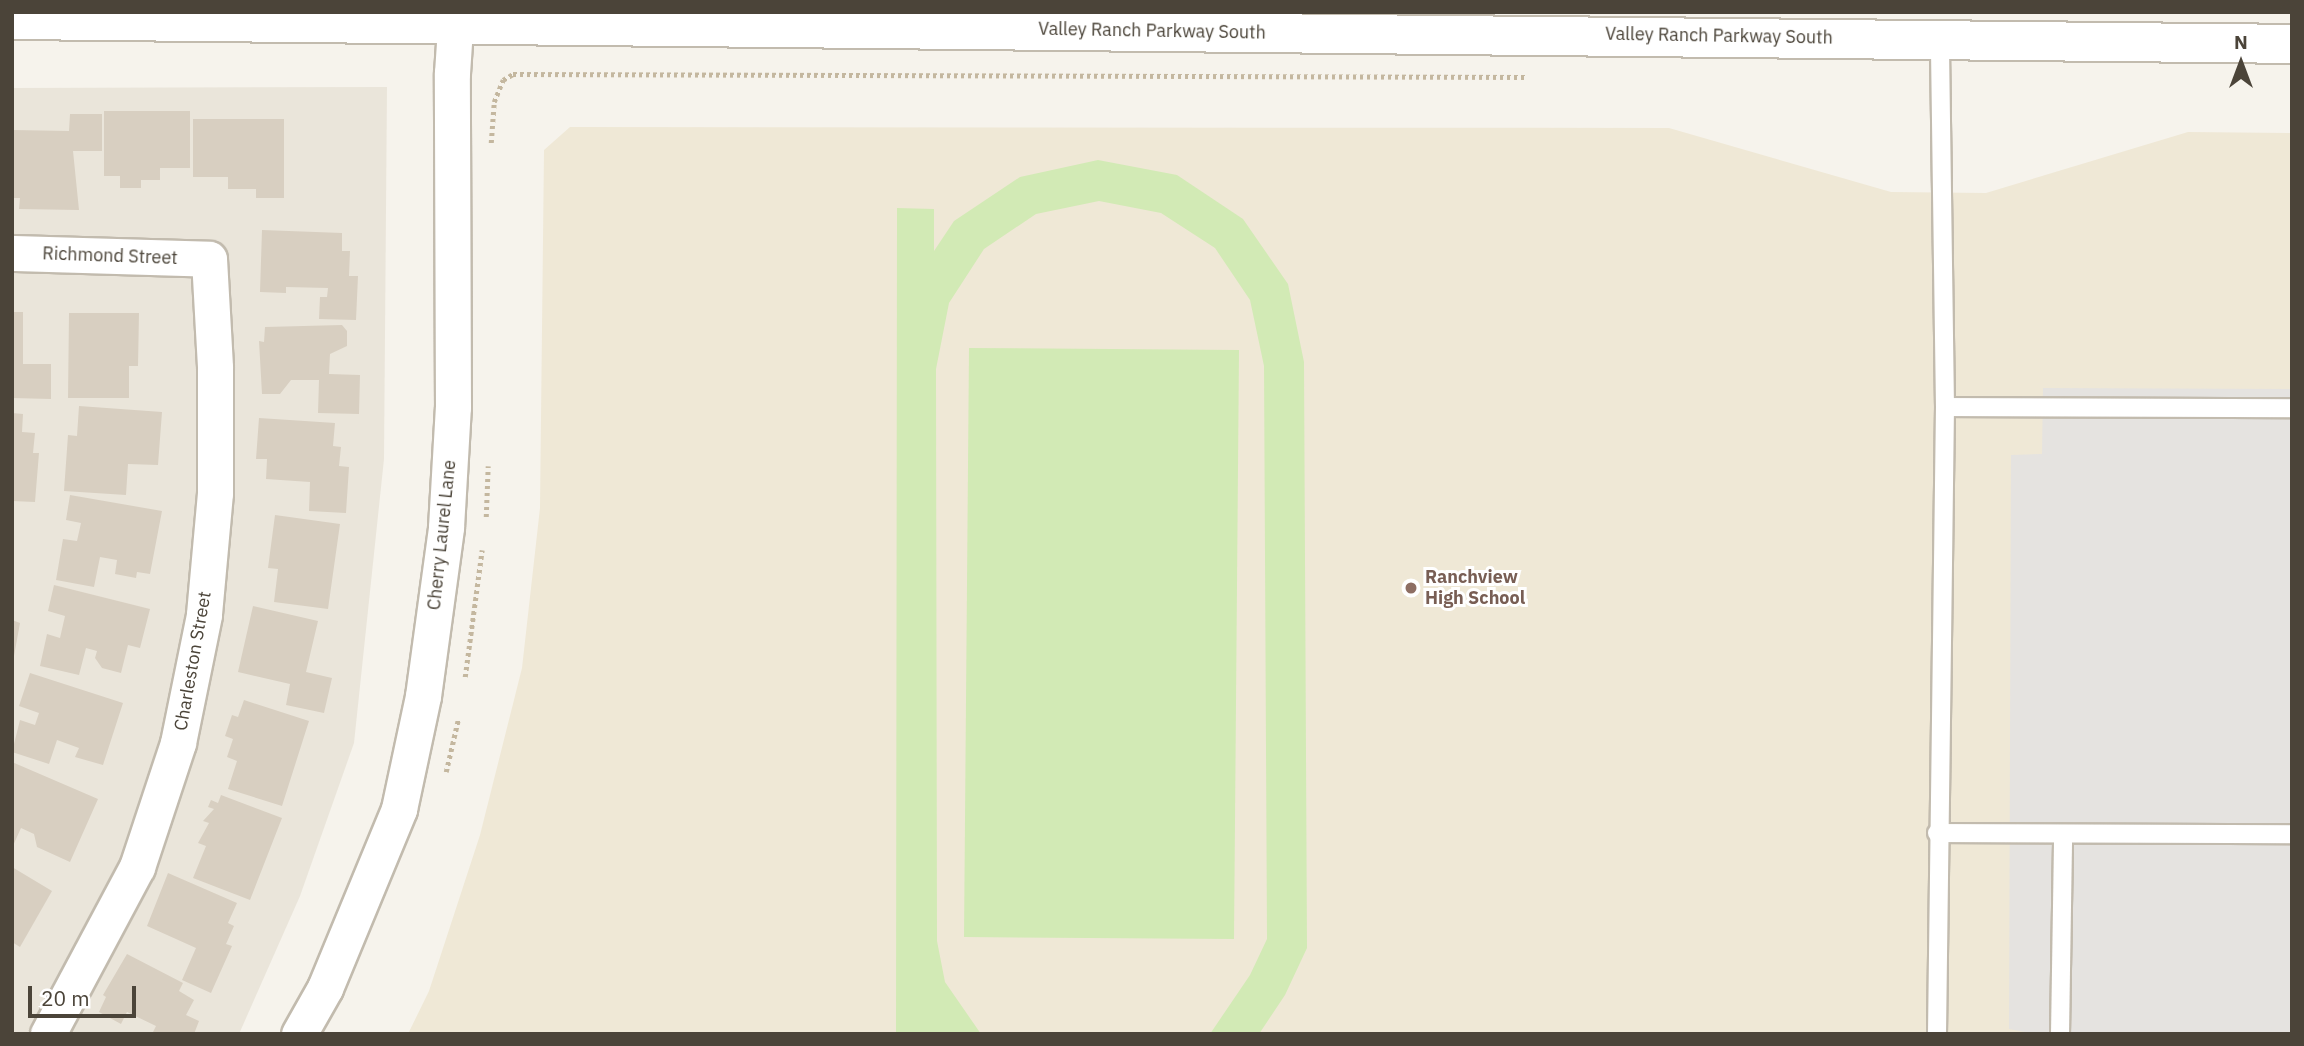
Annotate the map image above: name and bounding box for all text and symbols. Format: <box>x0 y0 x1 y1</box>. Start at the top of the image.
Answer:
street label: Valley Ranch Parkway South <box>1038 18 1266 44</box>
street label: Valley Ranch Parkway South <box>1605 23 1833 49</box>
north arrow <box>2206 28 2276 98</box>
text: N <box>2234 30 2248 54</box>
street label: Richmond Street <box>42 243 178 269</box>
street label: Cherry Laurel Lane <box>423 459 461 611</box>
place label: Ranchview High School <box>1425 567 1525 610</box>
marker: Ranchview High School <box>1403 580 1419 596</box>
street label: Charleston Street <box>170 590 216 732</box>
scale bar <box>32 972 140 1016</box>
text: 20 m <box>41 984 90 1012</box>

